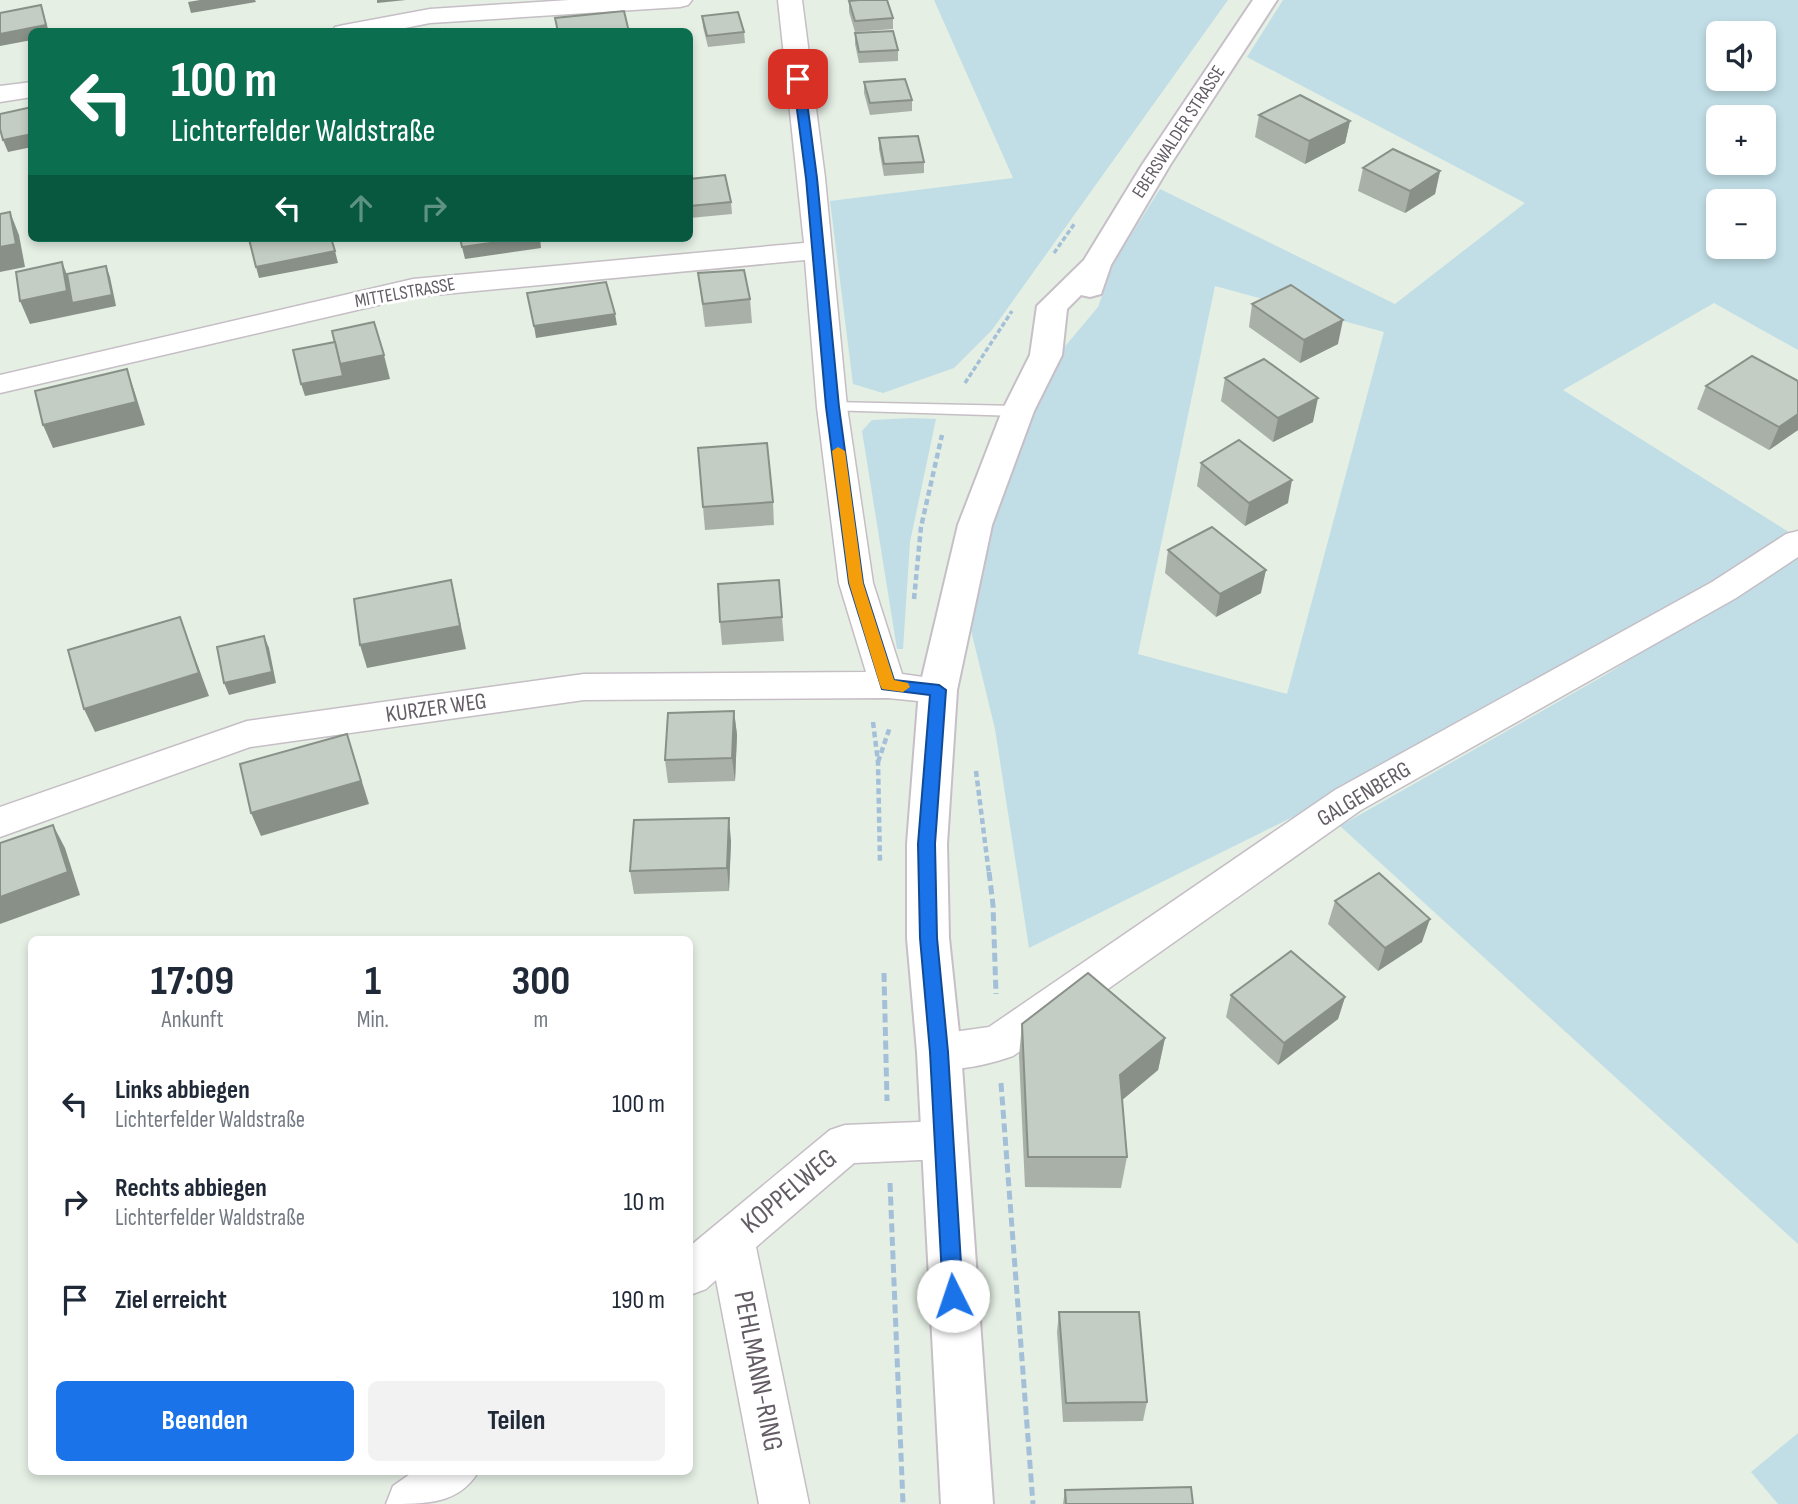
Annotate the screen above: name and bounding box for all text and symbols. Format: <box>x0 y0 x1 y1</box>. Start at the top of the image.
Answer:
map controls <box>1706 21 1776 259</box>
button: sound <box>1706 21 1776 91</box>
pin <box>768 49 828 109</box>
text: 100 m <box>171 52 277 111</box>
icon: left <box>56 56 147 147</box>
icon: arrive <box>779 60 817 98</box>
street label: EBERSWALDER STRASSE <box>1128 61 1230 203</box>
button: + <box>1706 105 1776 175</box>
text: Lichterfelder Waldstraße <box>171 112 435 151</box>
icon: left <box>269 189 307 227</box>
icon: ahead <box>342 189 380 227</box>
icon: right <box>415 189 453 227</box>
button: − <box>1706 189 1776 259</box>
street label: MITTELSTRASSE <box>353 273 457 313</box>
street label: KURZER WEG <box>384 687 488 729</box>
street label: GALGENBERG <box>1312 755 1416 833</box>
text: 17:09 <box>151 956 234 1007</box>
text: 1 <box>365 956 381 1007</box>
text: 300 <box>512 956 570 1007</box>
text: Ankunft <box>161 1006 223 1034</box>
text: Min. <box>357 1006 389 1034</box>
text: m <box>534 1006 548 1034</box>
text: Links abbiegen <box>115 1075 250 1106</box>
icon: left <box>56 1085 94 1123</box>
text: 100 m <box>612 1089 665 1120</box>
text: Lichterfelder Waldstraße <box>115 1106 305 1134</box>
street label: KOPPELWEG <box>735 1142 843 1240</box>
text: Rechts abbiegen <box>115 1173 267 1204</box>
icon: right <box>56 1183 94 1221</box>
text: 10 m <box>623 1187 665 1218</box>
text: Lichterfelder Waldstraße <box>115 1204 305 1232</box>
position arrow <box>916 1259 990 1333</box>
icon: arrive <box>56 1281 94 1319</box>
text: Ziel erreicht <box>115 1285 227 1316</box>
text: 190 m <box>612 1285 665 1316</box>
street label: PEHLMANN-RING <box>726 1288 790 1454</box>
button: Beenden <box>56 1381 354 1461</box>
button: Teilen <box>368 1381 665 1461</box>

